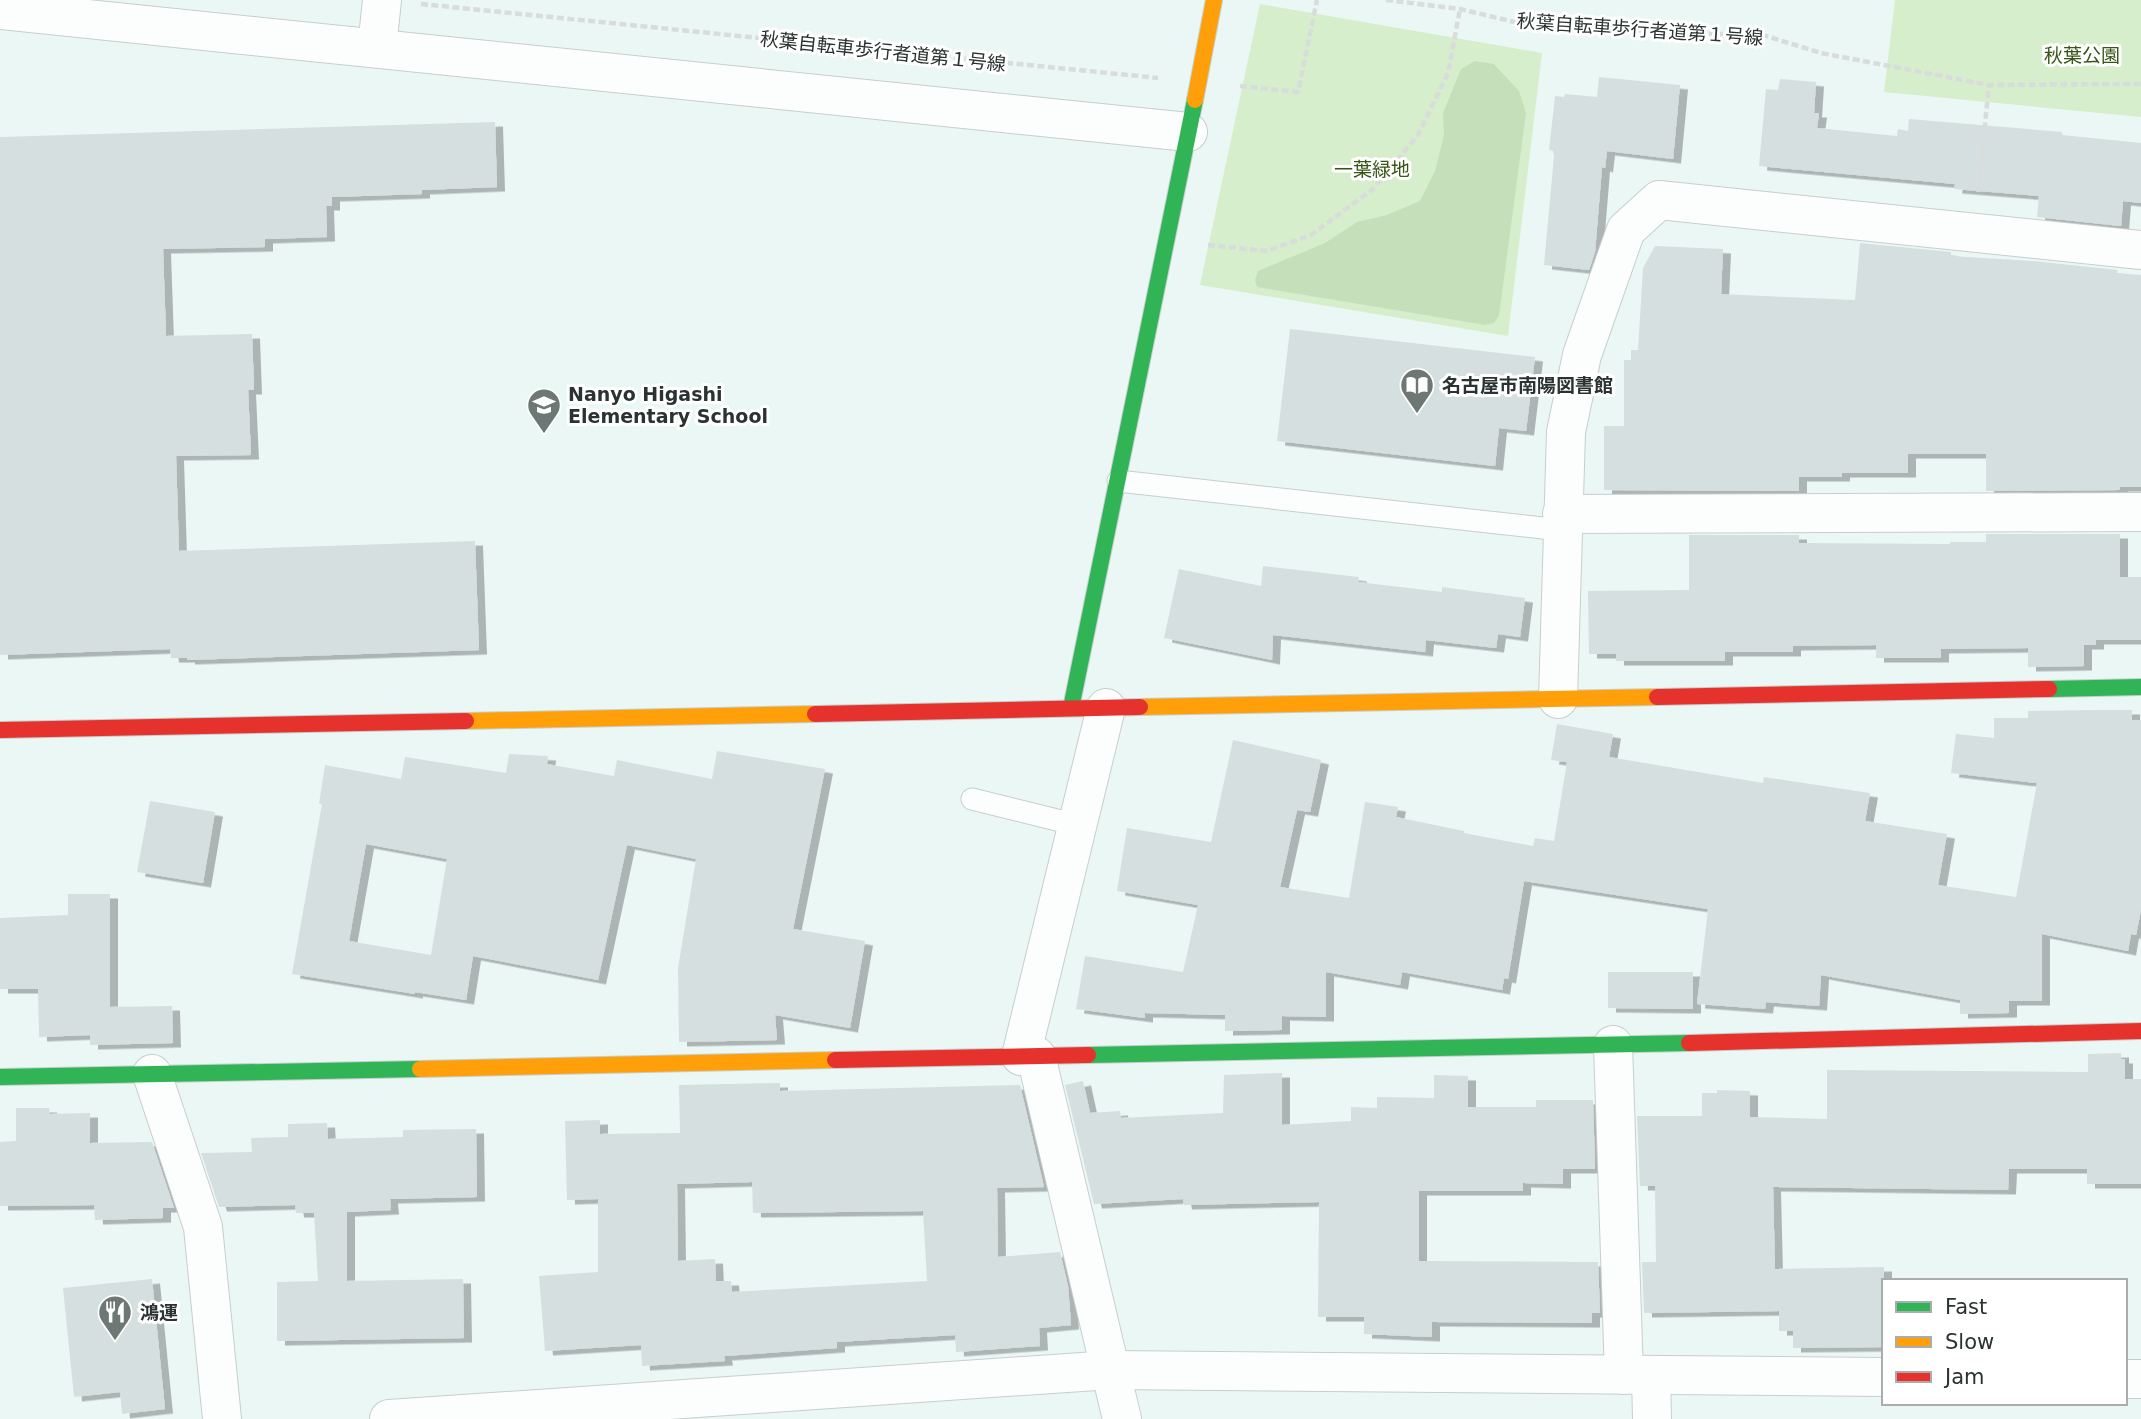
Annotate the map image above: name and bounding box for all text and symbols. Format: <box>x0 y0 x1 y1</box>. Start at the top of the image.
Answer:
street label: 秋葉自転車歩行者道第１号線 <box>1516 9 1764 49</box>
street label: 秋葉自転車歩行者道第１号線 <box>759 27 1007 75</box>
park label: 秋葉公園 <box>2044 44 2120 66</box>
park label: 一葉緑地 <box>1334 158 1410 180</box>
library icon: 名古屋市南陽図書館 <box>1398 366 1436 415</box>
place label: 名古屋市南陽図書館 <box>1442 374 1613 396</box>
place label: Nanyo Higashi Elementary School <box>568 383 768 427</box>
school or university icon: Nanyo Higashi Elementary School <box>525 386 563 435</box>
legend <box>1882 1279 2127 1405</box>
restaurant icon: 鴻運 <box>96 1293 134 1342</box>
text: Fast <box>1945 1295 1987 1319</box>
place label: 鴻運 <box>140 1301 178 1323</box>
text: Slow <box>1945 1330 1994 1354</box>
text: Jam <box>1943 1365 1985 1389</box>

